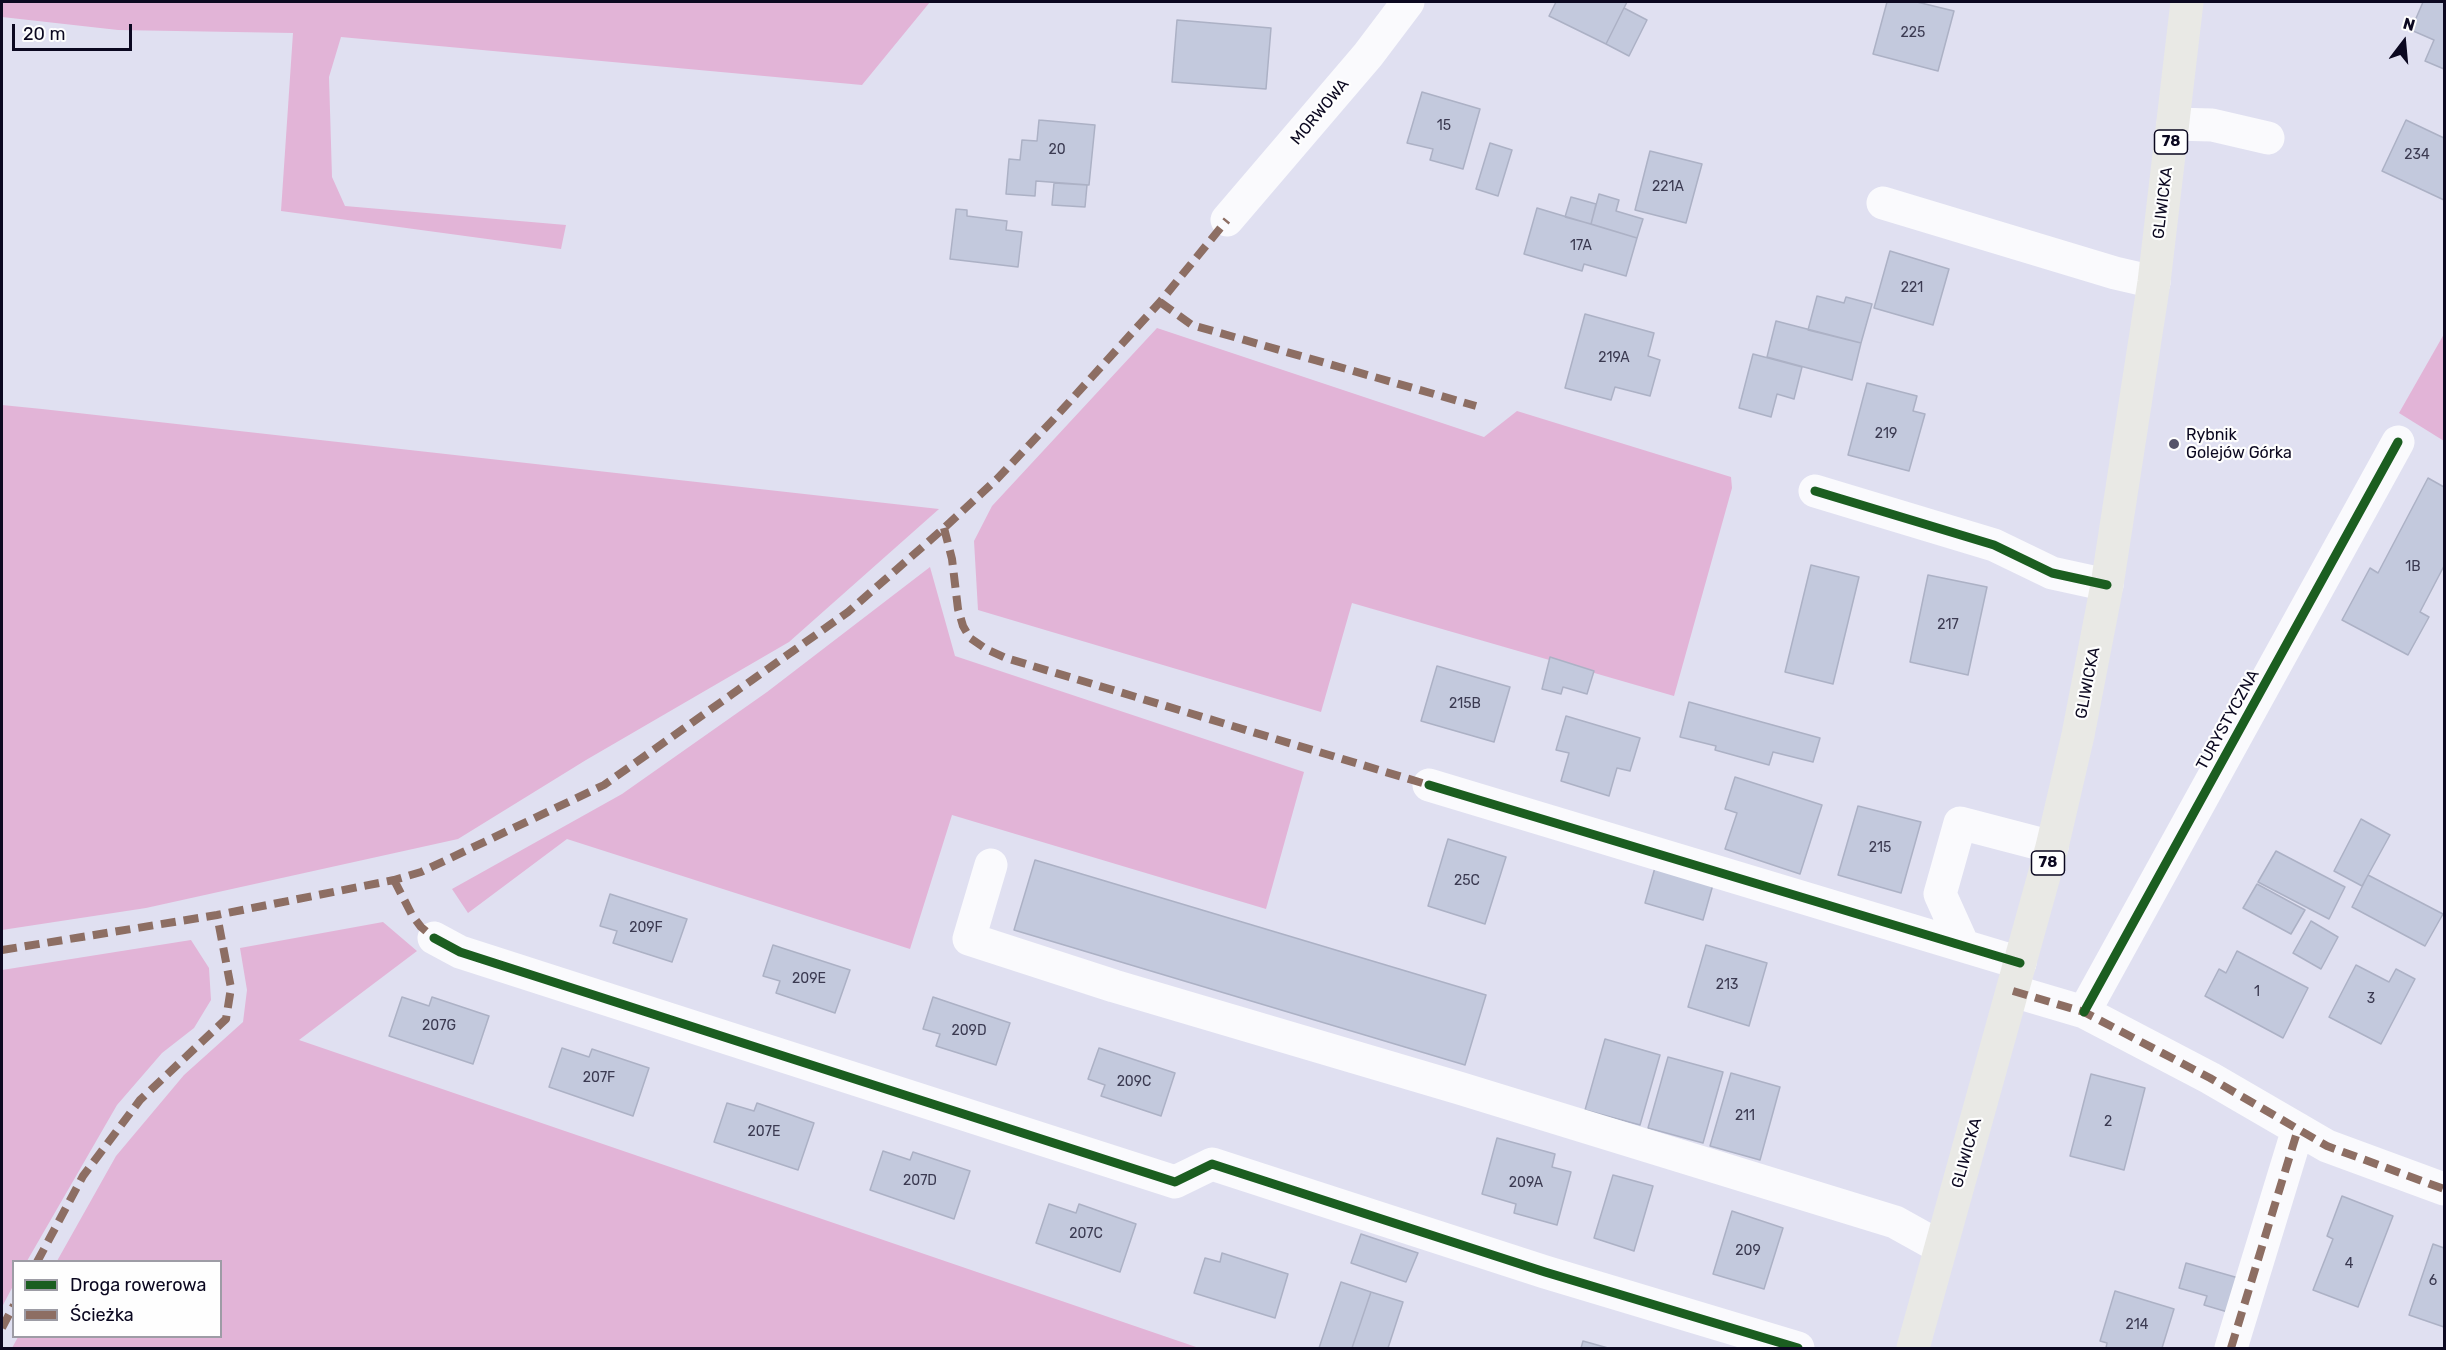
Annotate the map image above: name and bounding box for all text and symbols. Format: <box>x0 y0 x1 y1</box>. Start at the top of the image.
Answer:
scale bar <box>15 12 135 50</box>
north arrow <box>2374 12 2434 72</box>
text: N <box>2401 13 2417 35</box>
text: 20 m <box>23 23 65 45</box>
house number: 225 <box>1901 25 1925 41</box>
street label: MORWOWA <box>1287 75 1353 149</box>
house number: 15 <box>1437 118 1451 134</box>
road number: 78 <box>2154 130 2188 154</box>
house number: 20 <box>1048 142 1066 158</box>
house number: 234 <box>2404 147 2430 163</box>
street label: GLIWICKA <box>2149 166 2177 240</box>
house number: 221A <box>1652 179 1684 195</box>
house number: 17A <box>1570 238 1592 254</box>
house number: 221 <box>1901 280 1923 296</box>
house number: 219A <box>1598 350 1630 366</box>
place label: Rybnik Golejów Górka <box>2186 425 2292 463</box>
house number: 219 <box>1875 426 1897 442</box>
marker: Rybnik Golejów Górka <box>2167 437 2181 451</box>
house number: 1B <box>2405 559 2421 575</box>
house number: 217 <box>1937 617 1959 633</box>
street label: GLIWICKA <box>2072 646 2104 720</box>
street label: TURYSTYCZNA <box>2193 667 2263 773</box>
house number: 215B <box>1449 696 1481 712</box>
house number: 215 <box>1869 840 1891 856</box>
road number: 78 <box>2032 851 2064 875</box>
house number: 25C <box>1454 873 1480 889</box>
house number: 209F <box>629 920 663 936</box>
house number: 209E <box>792 971 826 987</box>
house number: 213 <box>1716 977 1738 993</box>
house number: 1 <box>2254 984 2260 1000</box>
house number: 3 <box>2367 991 2375 1007</box>
house number: 207G <box>422 1018 456 1034</box>
house number: 209D <box>951 1023 987 1039</box>
house number: 207F <box>583 1070 615 1086</box>
house number: 209C <box>1117 1074 1151 1090</box>
house number: 211 <box>1735 1108 1755 1124</box>
house number: 2 <box>2104 1114 2112 1130</box>
street label: GLIWICKA <box>1948 1116 1986 1190</box>
house number: 207E <box>748 1124 780 1140</box>
house number: 207D <box>903 1173 937 1189</box>
house number: 209A <box>1509 1175 1543 1191</box>
house number: 207C <box>1069 1226 1103 1242</box>
house number: 209 <box>1735 1243 1761 1259</box>
house number: 4 <box>2345 1256 2353 1272</box>
legend <box>12 1260 222 1338</box>
house number: 6 <box>2429 1273 2437 1289</box>
text: Droga rowerowa <box>70 1274 206 1296</box>
text: Ścieżka <box>70 1304 134 1326</box>
house number: 214 <box>2126 1317 2148 1333</box>

